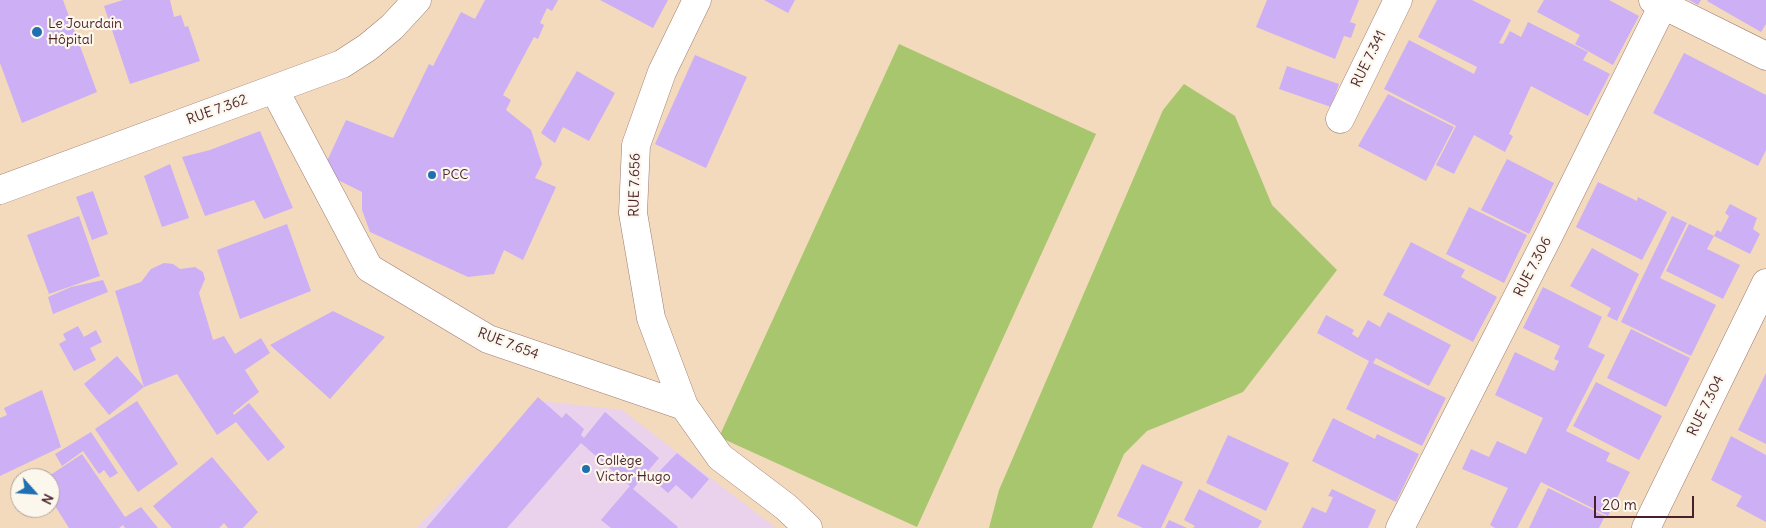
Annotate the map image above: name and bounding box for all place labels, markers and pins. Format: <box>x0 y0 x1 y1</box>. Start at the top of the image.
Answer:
place label: Le Jourdain Hôpital <box>48 16 122 48</box>
marker: Le Jourdain Hôpital <box>30 25 44 39</box>
place label: PCC <box>442 167 469 183</box>
marker: PCC <box>426 169 438 181</box>
place label: Collège Victor Hugo <box>596 453 670 486</box>
marker: Collège Victor Hugo <box>580 463 592 475</box>

